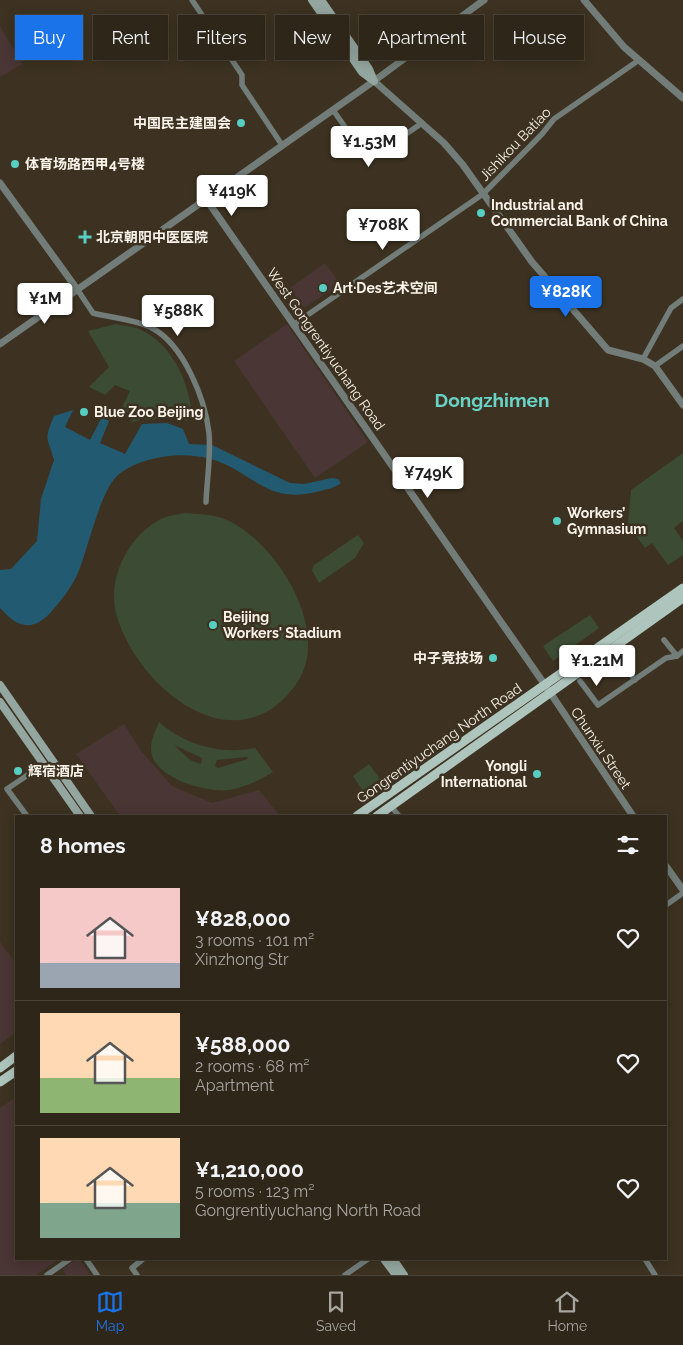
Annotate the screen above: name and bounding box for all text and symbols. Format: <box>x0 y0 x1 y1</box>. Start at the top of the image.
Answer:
chip: Buy <box>15 15 83 60</box>
chip: Rent <box>93 15 168 60</box>
chip: Filters <box>178 15 265 60</box>
chip: New <box>275 15 349 60</box>
chip: Apartment <box>359 15 484 60</box>
chip: House <box>494 15 584 60</box>
street label: Jishikou Batiao <box>476 104 554 184</box>
place label: 中国民主建国会 <box>133 115 231 131</box>
marker: 中国民主建国会 <box>235 117 247 129</box>
pin: ¥1.53M <box>328 126 410 168</box>
text: ¥1.53M <box>342 132 396 151</box>
place label: 体育场路西甲4号楼 <box>25 156 145 172</box>
marker: 体育场路西甲4号楼 <box>9 158 21 170</box>
pin: ¥419K <box>197 174 267 217</box>
text: ¥419K <box>208 181 256 200</box>
place label: Industrial and Commercial Bank of China <box>491 197 668 229</box>
marker: Industrial and Commercial Bank of China <box>475 207 487 219</box>
pin: ¥708K <box>348 208 418 251</box>
text: ¥708K <box>358 215 408 234</box>
place label: 北京朝阳中医医院 <box>96 229 208 245</box>
marker: 北京朝阳中医医院 <box>78 230 92 244</box>
street label: West Gongrentiyuchang Road <box>264 265 388 433</box>
pin: ¥828K <box>531 276 601 318</box>
place label: Art·Des艺术空间 <box>333 280 438 296</box>
pin: ¥1M <box>21 282 69 325</box>
marker: Art·Des艺术空间 <box>317 282 329 294</box>
text: ¥828K <box>541 282 591 301</box>
text: ¥1M <box>28 289 62 308</box>
pin: ¥588K <box>143 294 213 337</box>
text: ¥588K <box>153 301 203 320</box>
district label: Dongzhimen <box>435 389 549 411</box>
place label: Blue Zoo Beijing <box>94 404 203 420</box>
marker: Blue Zoo Beijing <box>78 406 90 418</box>
pin: ¥749K <box>393 456 463 499</box>
text: ¥749K <box>403 463 453 482</box>
place label: Workers’ Gymnasium <box>567 505 646 537</box>
marker: Workers’ Gymnasium <box>551 515 563 527</box>
place label: Beijing Workers' Stadium <box>223 609 341 641</box>
marker: Beijing Workers' Stadium <box>207 619 219 631</box>
pin: ¥1.21M <box>556 644 638 687</box>
place label: 中子竞技场 <box>413 650 483 666</box>
text: ¥1.21M <box>570 651 624 670</box>
marker: 中子竞技场 <box>487 652 499 664</box>
street label: Gongrentiyuchang North Road <box>353 680 525 806</box>
street label: Chunxiu Street <box>568 704 634 792</box>
place label: Yongli International <box>441 758 528 790</box>
place label: 辉宿酒店 <box>28 763 84 779</box>
marker: 辉宿酒店 <box>12 765 24 777</box>
marker: Yongli International <box>531 768 543 780</box>
icon: filters <box>614 831 642 859</box>
text: 8 homes <box>40 833 126 858</box>
text: ¥828,000 <box>195 906 291 931</box>
icon: home <box>80 908 140 968</box>
icon: heart <box>614 924 642 952</box>
text: 3 rooms · 101 m² <box>195 931 314 950</box>
text: Xinzhong Str <box>195 950 289 969</box>
text: ¥588,000 <box>195 1032 291 1057</box>
icon: home <box>80 1033 140 1093</box>
icon: heart <box>614 1049 642 1077</box>
text: 2 rooms · 68 m² <box>195 1057 310 1076</box>
text: Apartment <box>195 1076 274 1095</box>
text: ¥1,210,000 <box>195 1157 304 1182</box>
icon: home <box>80 1158 140 1218</box>
icon: heart <box>614 1174 642 1202</box>
text: 5 rooms · 123 m² <box>195 1182 315 1201</box>
text: Gongrentiyuchang North Road <box>195 1201 421 1220</box>
tab: Map <box>96 1288 124 1334</box>
tab: Saved <box>316 1288 356 1334</box>
tab: Home <box>548 1288 587 1334</box>

